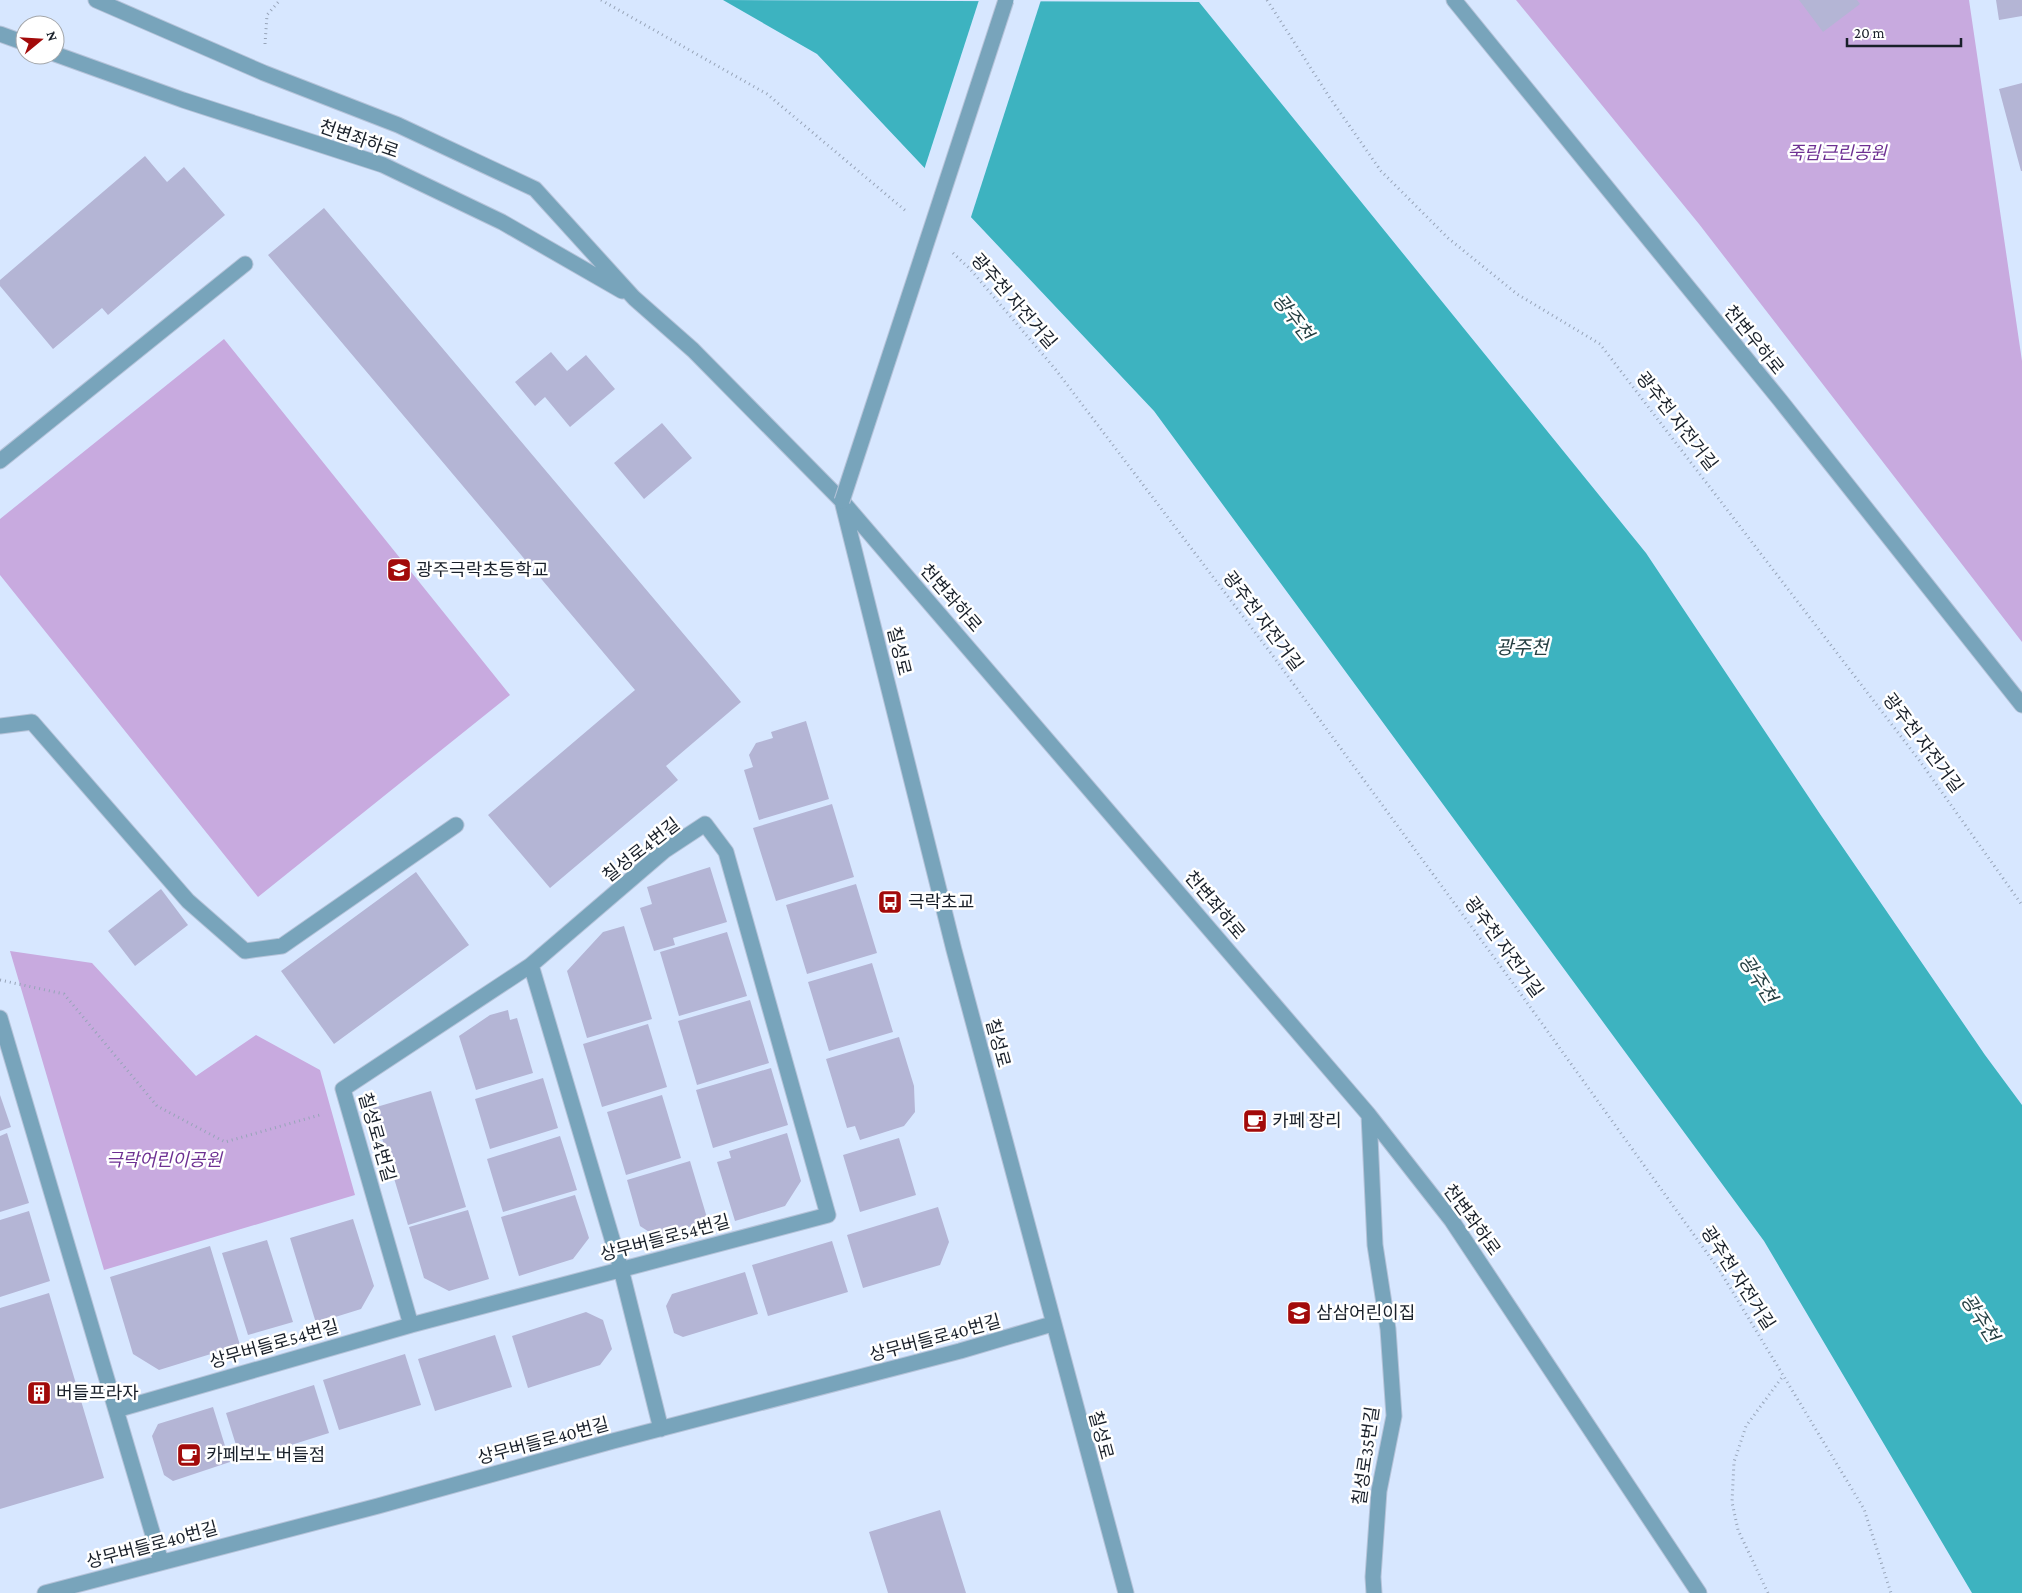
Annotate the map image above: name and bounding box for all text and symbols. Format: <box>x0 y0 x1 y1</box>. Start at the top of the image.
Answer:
north arrow <box>15 15 65 65</box>
scale bar <box>1847 15 1961 47</box>
text: 20 m <box>1854 25 1885 41</box>
text: N <box>43 29 62 43</box>
street label: 천변좌하로 <box>317 116 401 162</box>
park label: 죽림근린공원 <box>1787 143 1888 163</box>
street label: 광주천 자전거길 <box>967 249 1061 353</box>
water label: 광주천 <box>1269 290 1318 345</box>
street label: 천변우하로 <box>1720 302 1788 378</box>
street label: 광주천 자전거길 <box>1632 368 1722 474</box>
school or university icon: 광주극락초등학교 <box>386 557 412 583</box>
place label: 광주극락초등학교 <box>416 560 548 580</box>
street label: 천변좌하로 <box>916 560 986 636</box>
street label: 광주천 자전거길 <box>1219 567 1307 675</box>
street label: 칠성로 <box>883 624 915 678</box>
water label: 광주천 <box>1496 637 1550 658</box>
street label: 광주천 자전거길 <box>1879 689 1967 797</box>
street label: 칠성로4번길 <box>599 814 683 886</box>
street label: 천변좌하로 <box>1181 867 1249 943</box>
bus stop icon: 극락초교 <box>877 889 903 915</box>
place label: 극락초교 <box>908 892 974 912</box>
street label: 광주천 자전거길 <box>1461 893 1547 1001</box>
water label: 광주천 <box>1735 951 1782 1008</box>
street label: 칠성로 <box>982 1016 1014 1070</box>
street label: 칠성로4번길 <box>355 1090 399 1184</box>
cafe icon: 카페 장리 <box>1242 1108 1268 1134</box>
place label: 카페 장리 <box>1272 1111 1342 1131</box>
park label: 극락어린이공원 <box>106 1150 223 1170</box>
street label: 천변좌하로 <box>1440 1181 1504 1259</box>
street label: 상무버들로54번길 <box>598 1211 732 1265</box>
street label: 광주천 자전거길 <box>1697 1223 1779 1333</box>
water label: 광주천 <box>1957 1290 2004 1347</box>
school or university icon: 삼삼어린이집 <box>1286 1300 1312 1326</box>
place label: 삼삼어린이집 <box>1316 1303 1415 1323</box>
street label: 상무버들로40번길 <box>867 1311 1003 1365</box>
street label: 상무버들로54번길 <box>207 1316 341 1372</box>
building icon: 버들프라자 <box>26 1380 52 1406</box>
place label: 버들프라자 <box>56 1383 139 1403</box>
street label: 칠성로35번길 <box>1349 1405 1383 1507</box>
street label: 칠성로 <box>1085 1408 1117 1462</box>
street label: 상무버들로40번길 <box>475 1414 611 1468</box>
cafe icon: 카페보노 버들점 <box>176 1442 202 1468</box>
place label: 카페보노 버들점 <box>206 1445 325 1465</box>
street label: 상무버들로40번길 <box>84 1518 220 1572</box>

